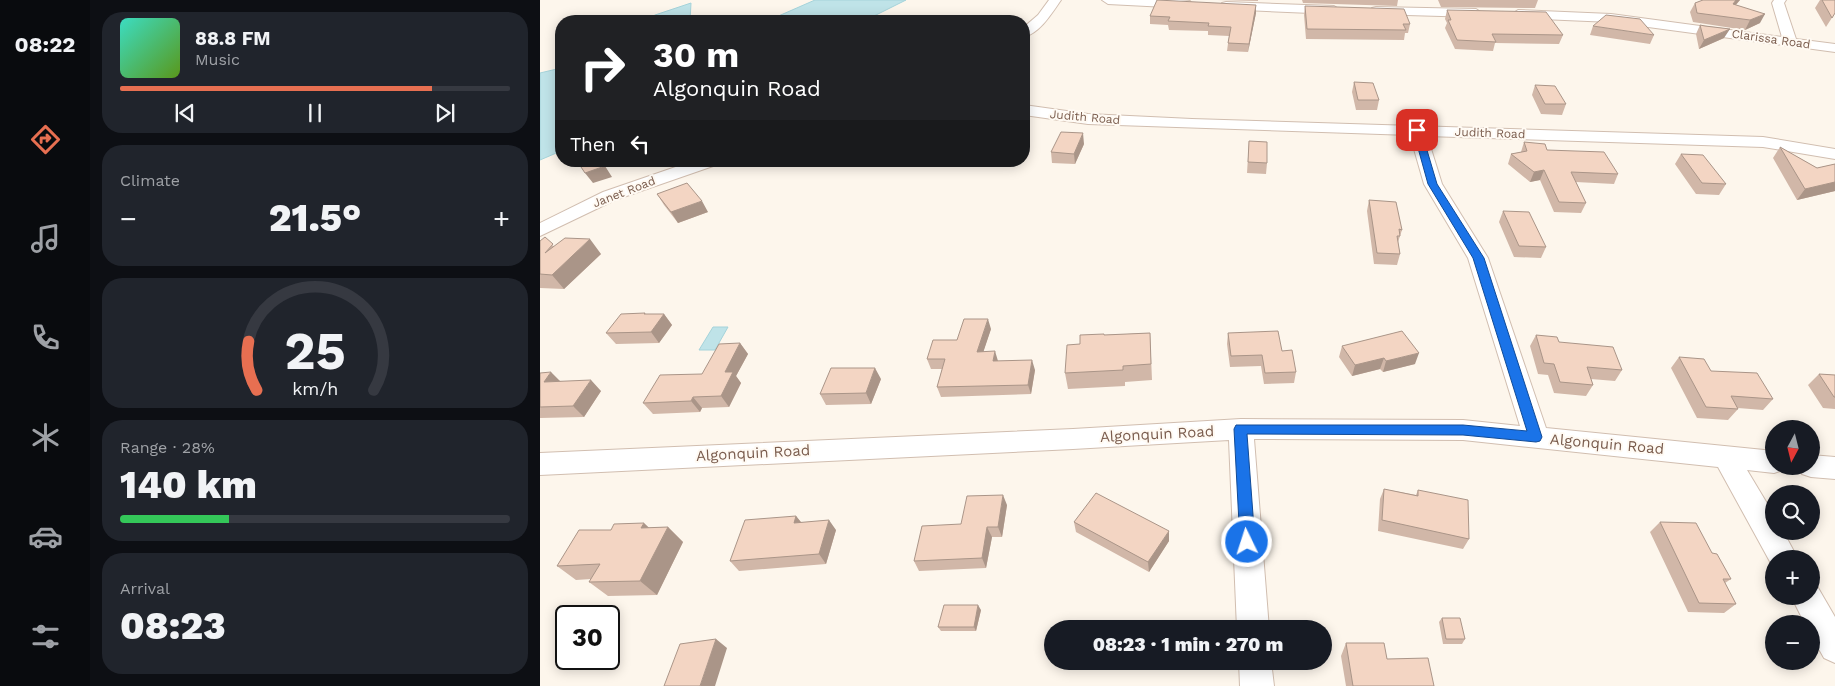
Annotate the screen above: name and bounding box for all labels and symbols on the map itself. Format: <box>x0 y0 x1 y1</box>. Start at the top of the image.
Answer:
street label: Clarissa Road <box>1731 27 1811 51</box>
street label: Judith Road <box>1049 107 1121 127</box>
pin <box>1396 109 1438 151</box>
street label: Judith Road <box>1454 125 1526 141</box>
street label: Janet Road <box>591 174 657 210</box>
north arrow <box>1765 420 1820 475</box>
street label: Algonquin Road <box>1099 422 1215 446</box>
street label: Algonquin Road <box>1549 430 1665 458</box>
street label: Algonquin Road <box>695 441 811 465</box>
position arrow <box>1220 515 1272 567</box>
speed limit sign: 30 <box>555 605 620 670</box>

